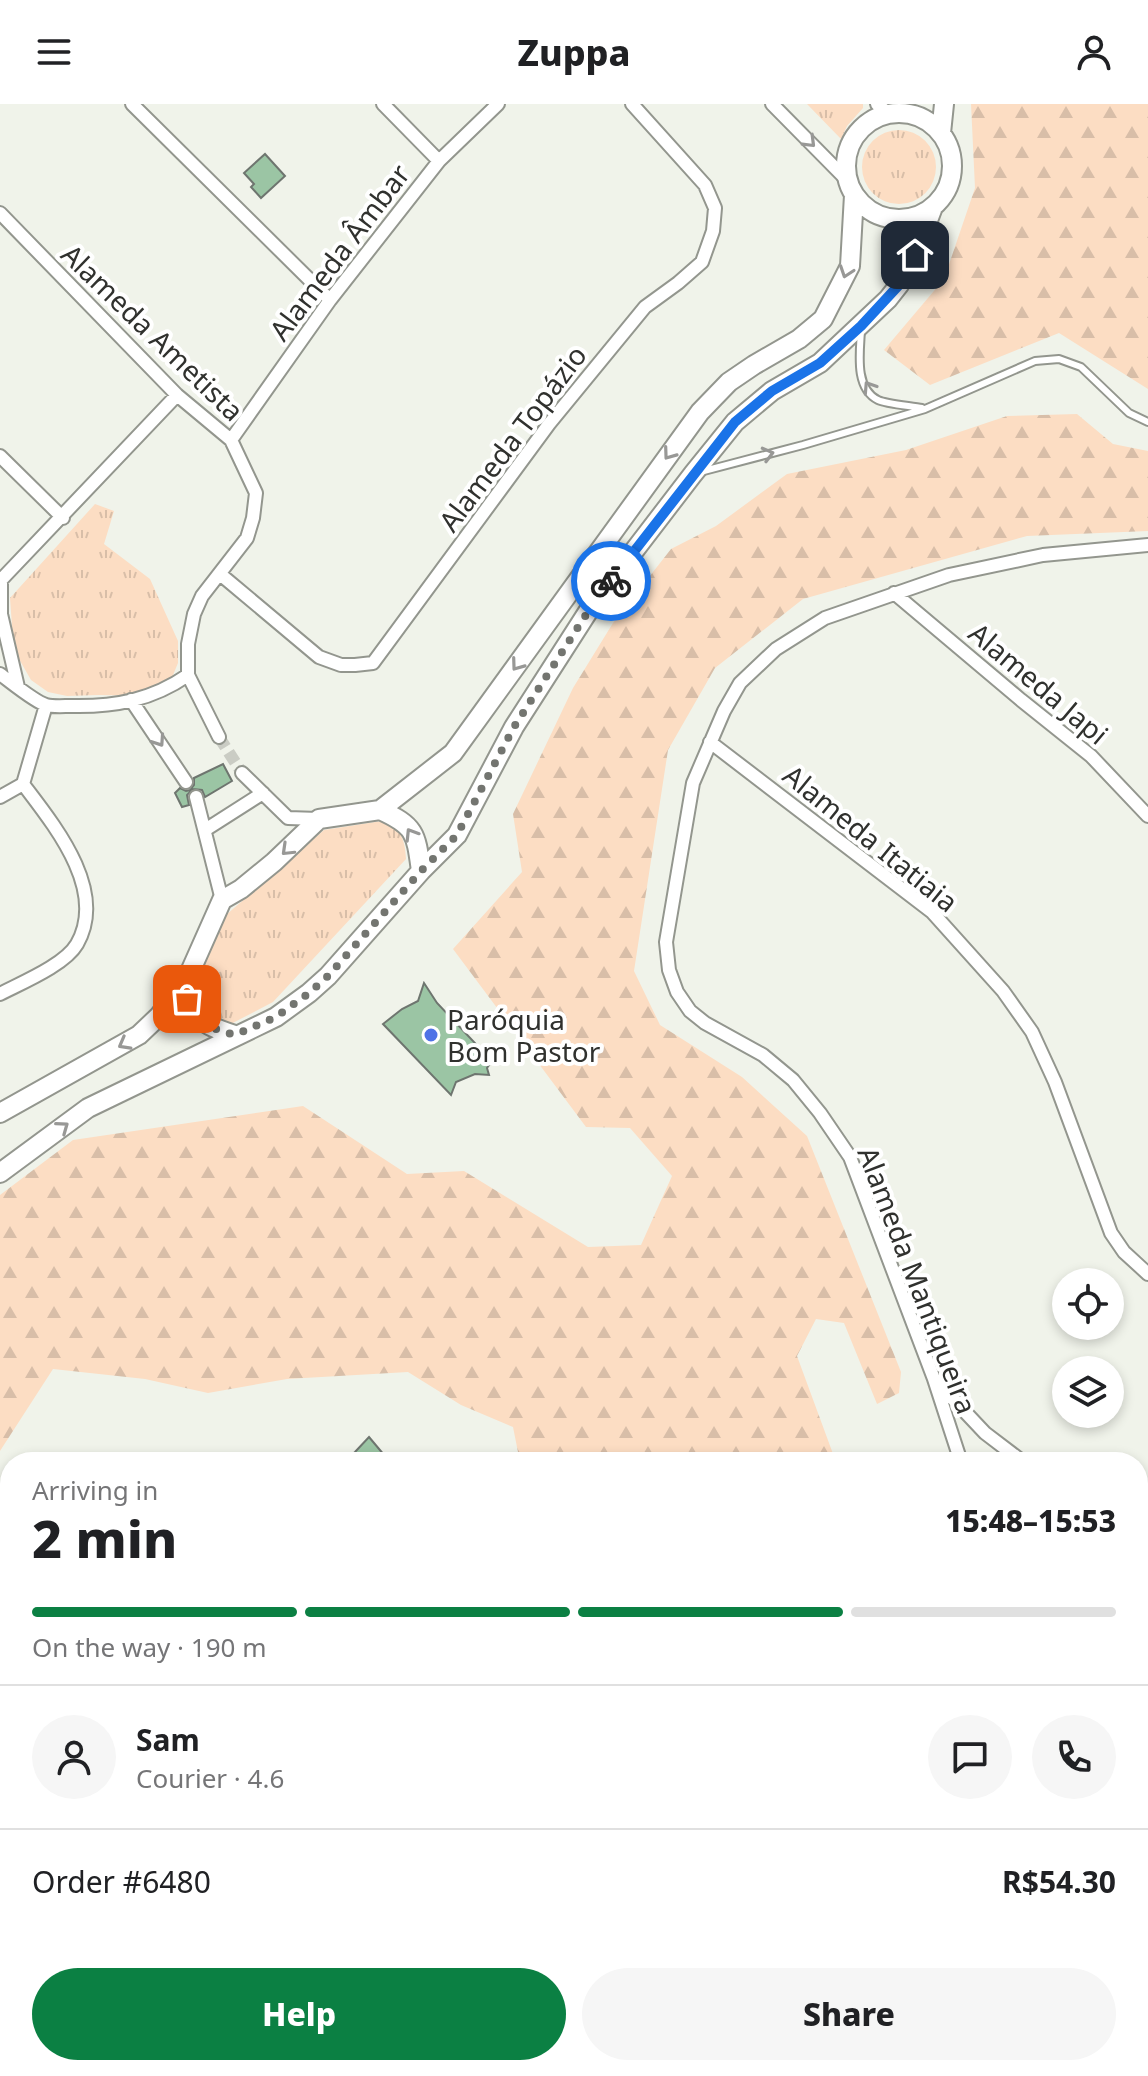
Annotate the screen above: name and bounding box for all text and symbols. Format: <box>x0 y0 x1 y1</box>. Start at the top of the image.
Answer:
text: Zuppa <box>518 28 630 77</box>
icon: menu <box>32 30 76 74</box>
icon: person <box>1072 30 1116 74</box>
one-way arrow <box>801 133 815 147</box>
street label: Alameda Âmbar <box>260 156 418 348</box>
pin <box>881 221 949 289</box>
icon: home <box>893 233 937 277</box>
street label: Alameda Ametista <box>54 235 252 429</box>
one-way arrow <box>839 264 855 278</box>
street label: Alameda Topázio <box>429 337 595 539</box>
one-way arrow <box>863 382 878 396</box>
one-way arrow <box>665 446 679 460</box>
one-way arrow <box>761 447 775 464</box>
courier <box>571 541 651 621</box>
icon: bike <box>589 559 633 603</box>
street label: Alameda Japi <box>961 614 1117 752</box>
one-way arrow <box>512 656 527 671</box>
one-way arrow <box>149 732 164 747</box>
street label: Alameda Itatiaia <box>776 756 966 920</box>
one-way arrow <box>405 828 420 842</box>
one-way arrow <box>282 841 296 855</box>
pin <box>153 965 221 1033</box>
icon: bag <box>165 977 209 1021</box>
place label: Paróquia Bom Pastor <box>447 1000 601 1070</box>
marker: Paróquia Bom Pastor <box>422 1026 440 1044</box>
one-way arrow <box>118 1034 132 1049</box>
one-way arrow <box>54 1122 69 1136</box>
street label: Alameda Mantiqueira <box>850 1141 986 1419</box>
map controls <box>1052 1268 1124 1428</box>
button: locate <box>1052 1268 1124 1340</box>
button: layers <box>1052 1356 1124 1428</box>
text: Arriving in <box>32 1472 158 1508</box>
text: 15:48–15:53 <box>945 1500 1116 1541</box>
text: 2 min <box>32 1502 177 1573</box>
text: On the way · 190 m <box>32 1629 266 1665</box>
button: person <box>32 1715 116 1799</box>
button: chat <box>928 1715 1012 1799</box>
button: phone <box>1032 1715 1116 1799</box>
text: Sam <box>136 1719 200 1760</box>
text: Courier · 4.6 <box>136 1760 284 1796</box>
text: Order #6480 <box>32 1861 211 1902</box>
text: R$54.30 <box>1002 1861 1116 1902</box>
button: Help <box>32 1968 566 2060</box>
button: Share <box>582 1968 1116 2060</box>

